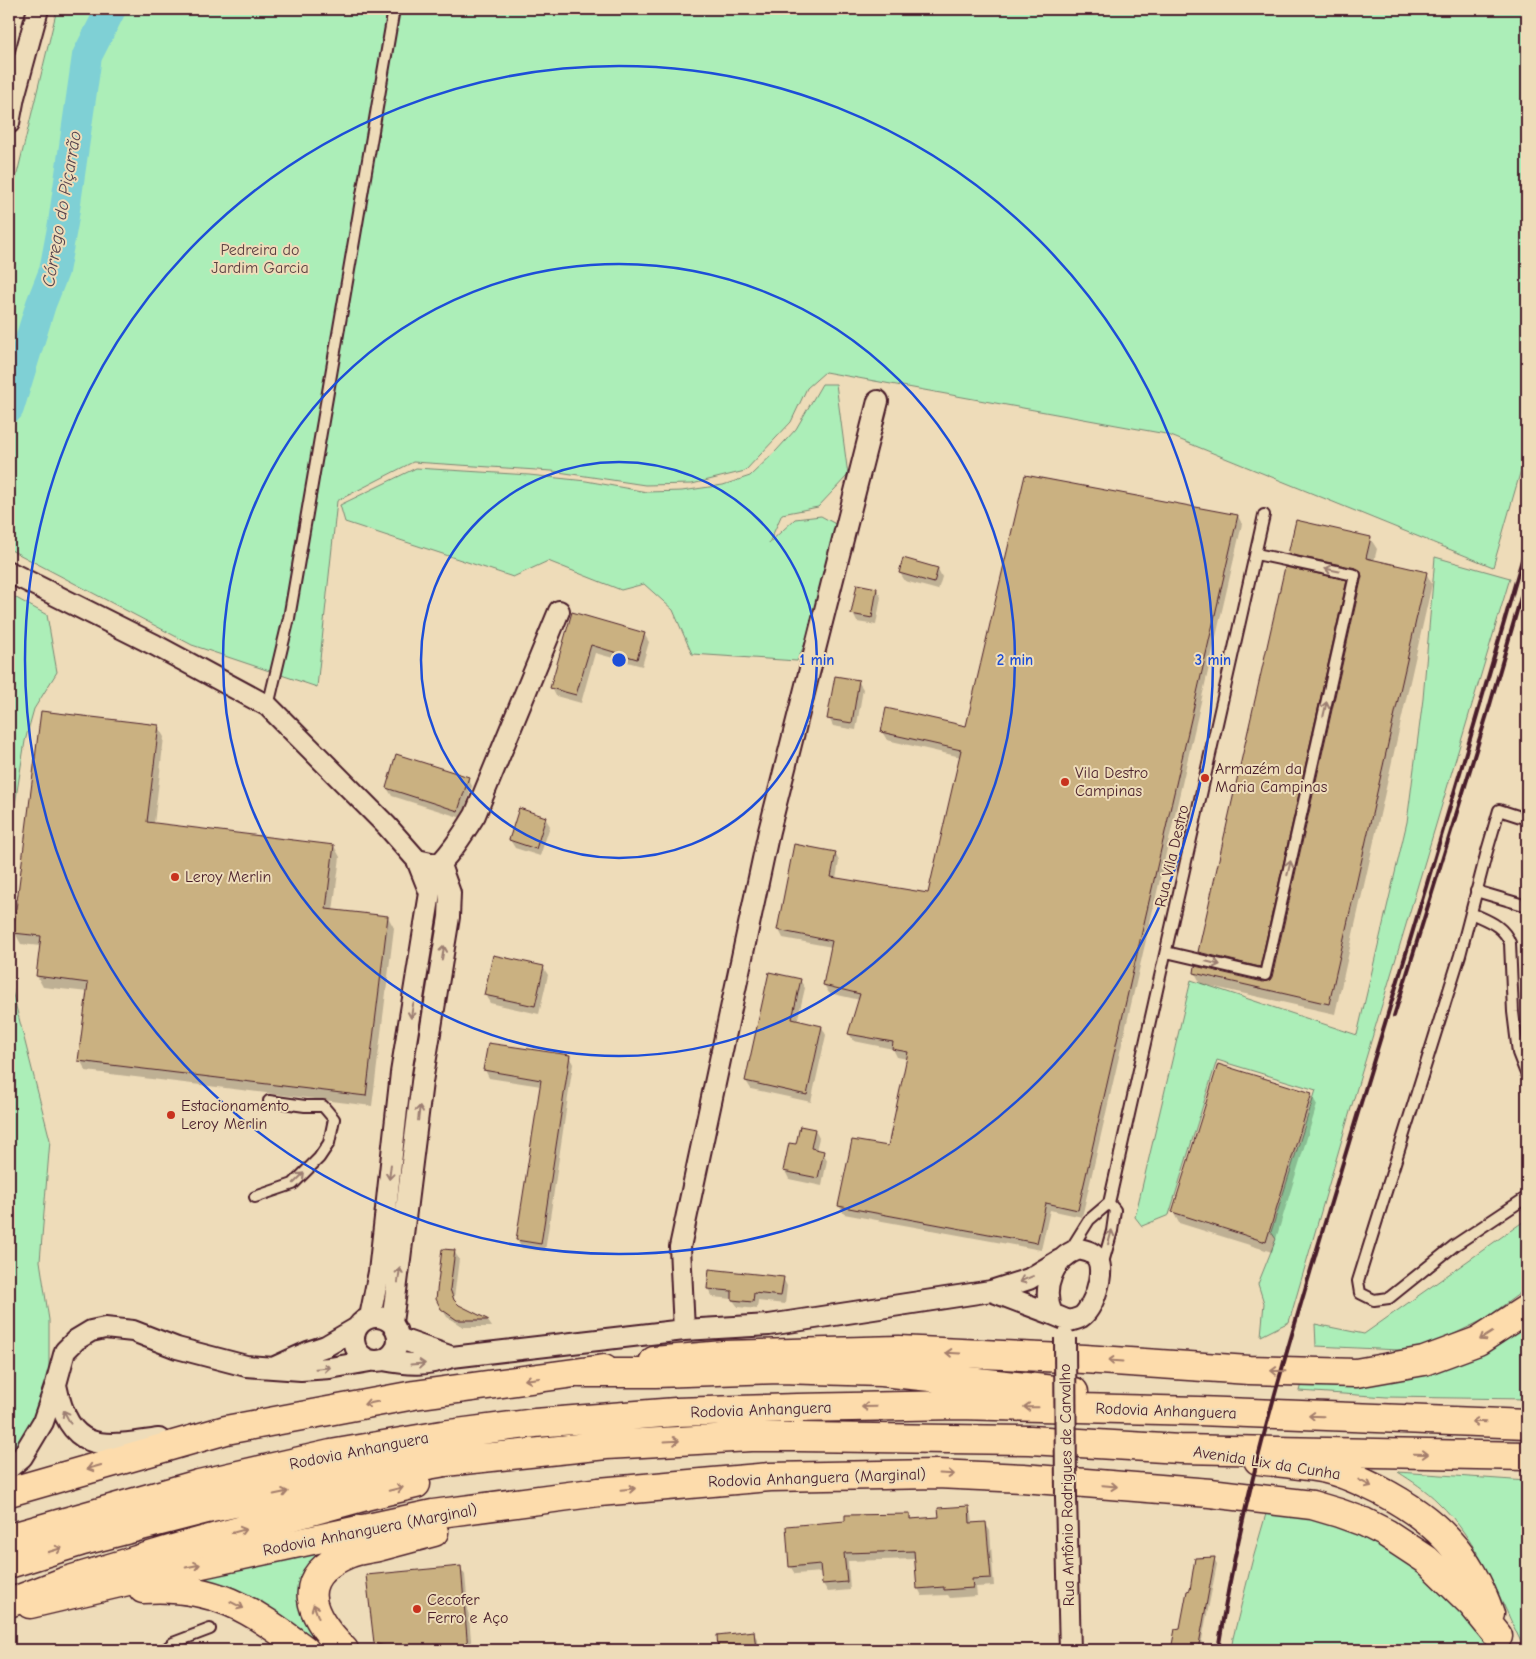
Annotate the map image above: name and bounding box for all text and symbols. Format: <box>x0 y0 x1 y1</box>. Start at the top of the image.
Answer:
water label: Córrego do Piçarrão <box>38 129 86 289</box>
park label: Pedreira do Jardim Garcia <box>211 241 309 277</box>
one-way arrow <box>1324 565 1340 574</box>
centre of rings <box>610 651 628 669</box>
text: 1 min <box>800 651 834 669</box>
text: 2 min <box>997 651 1033 669</box>
text: 3 min <box>1195 651 1231 669</box>
one-way arrow <box>1321 702 1330 718</box>
place label: Armazém da Maria Campinas <box>1215 760 1328 796</box>
place label: Vila Destro Campinas <box>1075 764 1148 800</box>
marker: Armazém da Maria Campinas <box>1199 772 1211 784</box>
marker: Vila Destro Campinas <box>1059 776 1071 788</box>
street label: Rua Vila Destro <box>1151 803 1193 909</box>
one-way arrow <box>1285 860 1294 876</box>
place label: Leroy Merlin <box>185 868 271 886</box>
marker: Leroy Merlin <box>169 871 181 883</box>
one-way arrow <box>438 945 448 961</box>
one-way arrow <box>1205 959 1221 968</box>
one-way arrow <box>406 1003 416 1019</box>
place label: Estacionamento Leroy Merlin <box>181 1097 289 1133</box>
one-way arrow <box>414 1106 424 1122</box>
marker: Estacionamento Leroy Merlin <box>165 1109 177 1121</box>
one-way arrow <box>385 1164 395 1180</box>
one-way arrow <box>293 1172 305 1184</box>
one-way arrow <box>1106 1229 1116 1245</box>
one-way arrow <box>394 1267 404 1283</box>
one-way arrow <box>1019 1274 1034 1284</box>
one-way arrow <box>1480 1331 1494 1341</box>
one-way arrow <box>945 1349 961 1358</box>
one-way arrow <box>1108 1357 1124 1366</box>
one-way arrow <box>410 1360 426 1369</box>
one-way arrow <box>314 1364 330 1373</box>
street label: Rua Antônio Rodrigues de Carvalho <box>1056 1364 1078 1606</box>
one-way arrow <box>1270 1367 1286 1376</box>
one-way arrow <box>524 1374 540 1384</box>
one-way arrow <box>364 1398 380 1408</box>
street label: Rodovia Anhanguera <box>690 1399 832 1421</box>
street label: Rodovia Anhanguera <box>1095 1400 1237 1422</box>
one-way arrow <box>861 1402 878 1412</box>
one-way arrow <box>1024 1402 1040 1412</box>
one-way arrow <box>61 1410 71 1425</box>
one-way arrow <box>1308 1411 1324 1420</box>
one-way arrow <box>1471 1418 1487 1427</box>
street label: Rodovia Anhanguera <box>288 1429 430 1473</box>
one-way arrow <box>664 1437 680 1446</box>
street label: Avenida Lix da Cunha <box>1192 1442 1342 1484</box>
one-way arrow <box>1412 1449 1429 1459</box>
one-way arrow <box>86 1463 102 1473</box>
street label: Rodovia Anhanguera (Marginal) <box>708 1465 926 1491</box>
one-way arrow <box>939 1470 955 1479</box>
one-way arrow <box>1357 1479 1372 1488</box>
one-way arrow <box>1101 1481 1117 1490</box>
one-way arrow <box>387 1484 403 1493</box>
one-way arrow <box>620 1484 636 1494</box>
one-way arrow <box>272 1488 288 1497</box>
street label: Rodovia Anhanguera (Marginal) <box>261 1500 479 1560</box>
one-way arrow <box>230 1525 246 1535</box>
one-way arrow <box>47 1544 63 1554</box>
one-way arrow <box>184 1561 200 1570</box>
place label: Cecofer Ferro e Aço <box>427 1591 508 1627</box>
one-way arrow <box>229 1601 244 1610</box>
marker: Cecofer Ferro e Aço <box>411 1603 423 1615</box>
one-way arrow <box>311 1604 320 1619</box>

